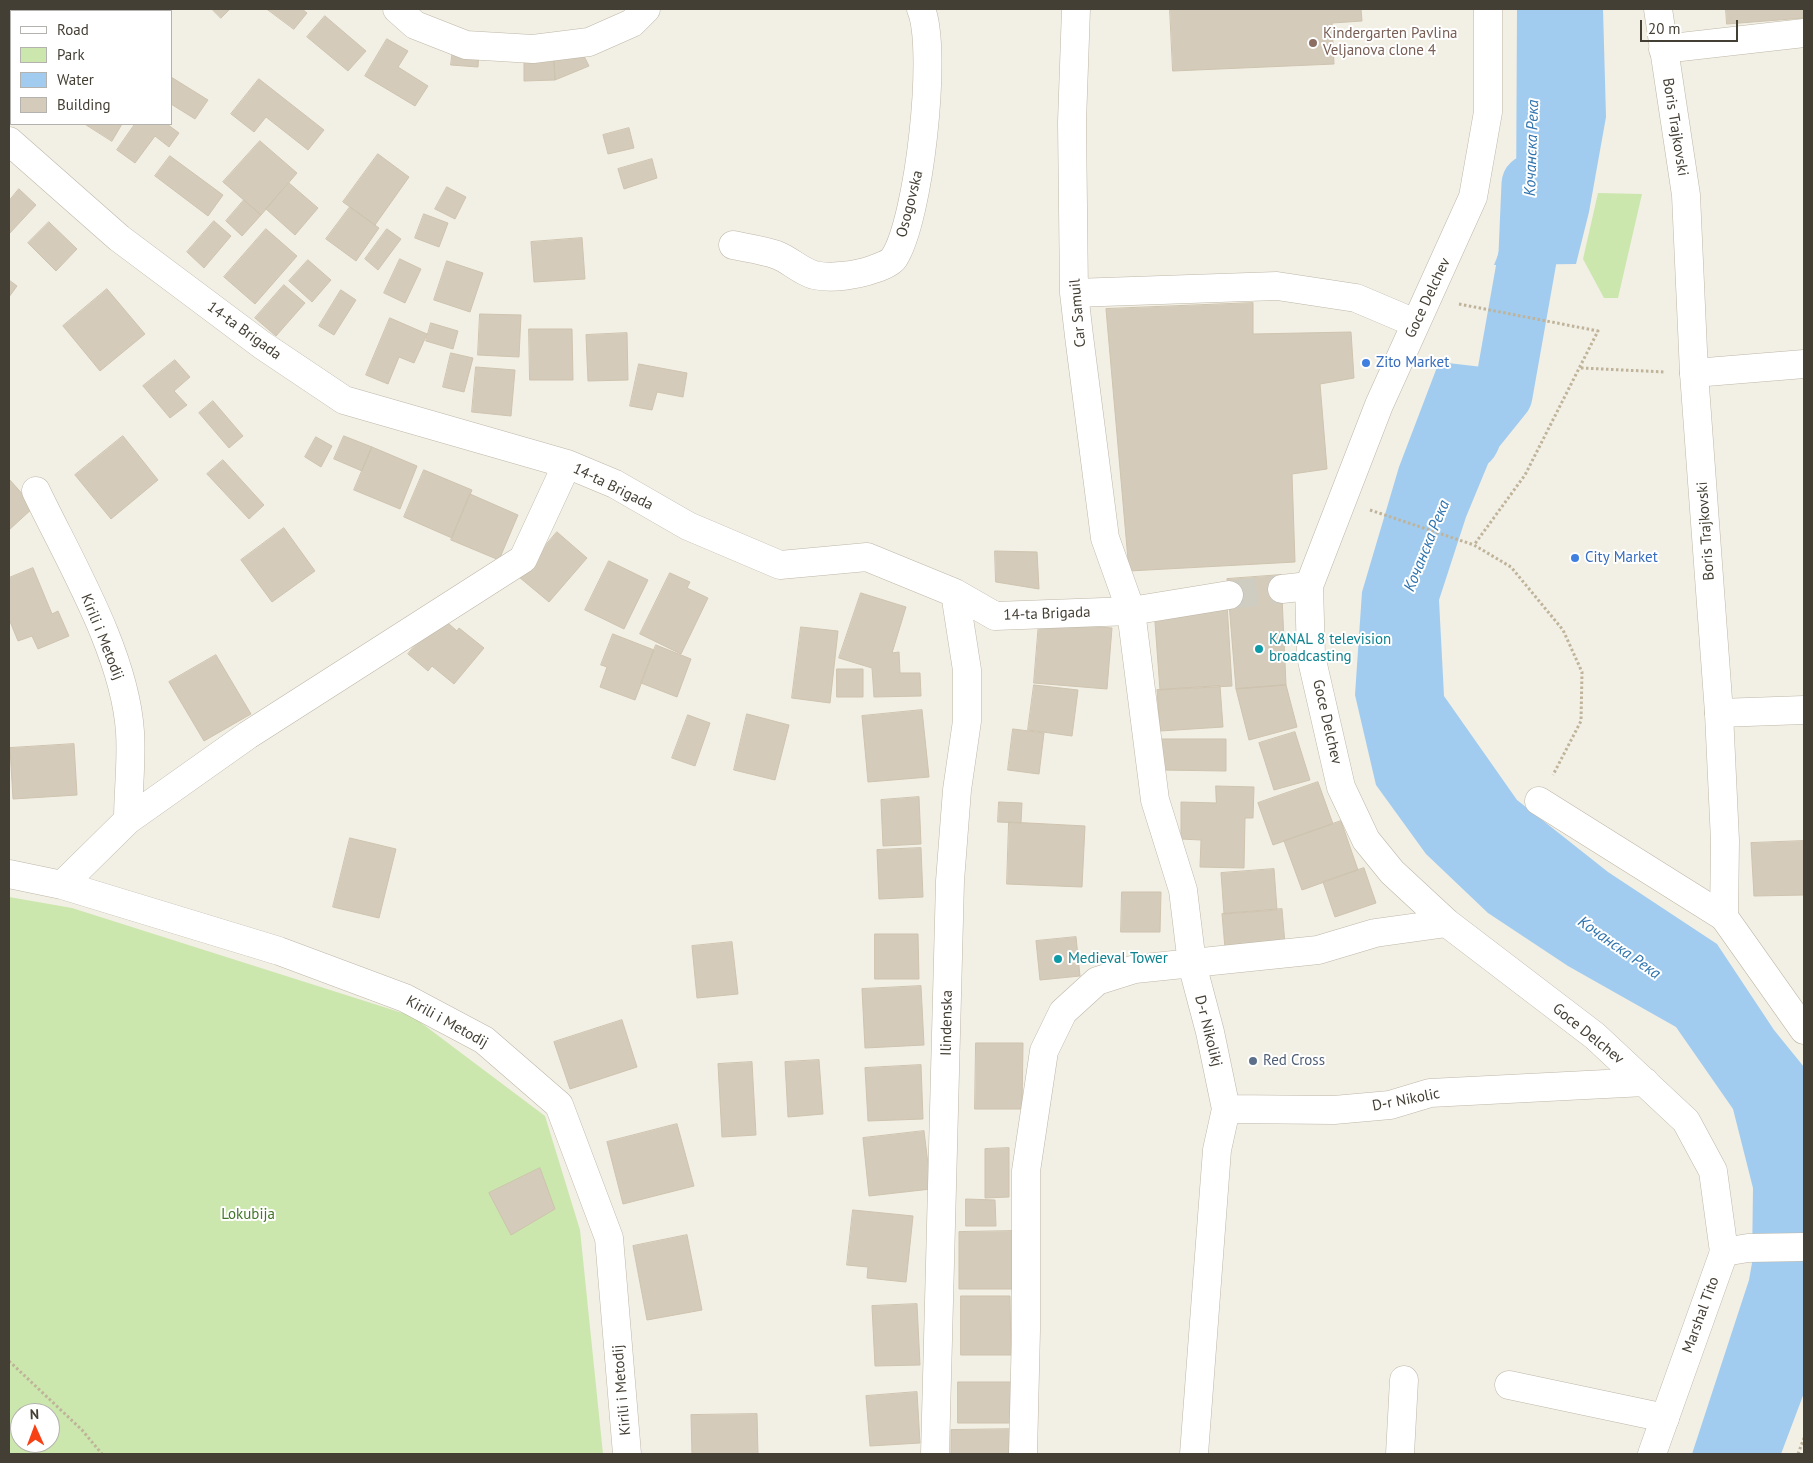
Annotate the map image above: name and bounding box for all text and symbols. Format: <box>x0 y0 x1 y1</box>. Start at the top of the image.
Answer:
legend <box>10 10 172 125</box>
scale bar <box>1643 10 1740 42</box>
text: 20 m <box>1648 19 1681 38</box>
text: Road <box>57 20 89 39</box>
place label: Kindergarten Pavlina Veljanova clone 4 <box>1323 25 1458 60</box>
marker: Kindergarten Pavlina Veljanova clone 4 <box>1307 37 1319 49</box>
text: Park <box>57 45 85 64</box>
text: Water <box>57 70 94 89</box>
street label: Boris Trajkovski <box>1658 77 1692 177</box>
text: Building <box>57 95 111 114</box>
water label: Кочанска Река <box>1521 99 1543 197</box>
street label: Osogovska <box>893 168 927 240</box>
street label: Goce Delchev <box>1402 255 1454 341</box>
street label: Car Samuil <box>1066 278 1090 348</box>
street label: 14-ta Brigada <box>203 298 285 364</box>
place label: Zito Market <box>1376 354 1449 372</box>
marker: Zito Market <box>1360 357 1372 369</box>
street label: 14-ta Brigada <box>570 460 656 514</box>
street label: Boris Trajkovski <box>1694 481 1718 581</box>
water label: Кочанска Река <box>1400 498 1454 594</box>
place label: City Market <box>1585 549 1658 567</box>
marker: City Market <box>1569 552 1581 564</box>
street label: Kirili i Metodij <box>77 591 127 683</box>
street label: 14-ta Brigada <box>1003 603 1091 625</box>
place label: KANAL 8 television broadcasting <box>1269 631 1391 666</box>
marker: KANAL 8 television broadcasting <box>1253 643 1265 655</box>
street label: Goce Delchev <box>1308 678 1346 766</box>
water label: Кочанска Река <box>1574 912 1664 984</box>
place label: Medieval Tower <box>1068 950 1168 968</box>
marker: Medieval Tower <box>1052 953 1064 965</box>
street label: Ilindenska <box>937 990 957 1056</box>
street label: Kirili i Metodij <box>403 992 491 1052</box>
street label: D-r Nikolikj <box>1190 993 1226 1069</box>
street label: Goce Delchev <box>1549 1000 1627 1068</box>
place label: Red Cross <box>1263 1052 1325 1070</box>
marker: Red Cross <box>1247 1055 1259 1067</box>
street label: D-r Nikolic <box>1371 1085 1441 1115</box>
park label: Lokubija <box>221 1206 275 1224</box>
street label: Marshal Tito <box>1679 1274 1723 1356</box>
street label: Kirili i Metodij <box>609 1344 635 1436</box>
north arrow <box>10 1403 60 1453</box>
text: N <box>30 1405 39 1423</box>

